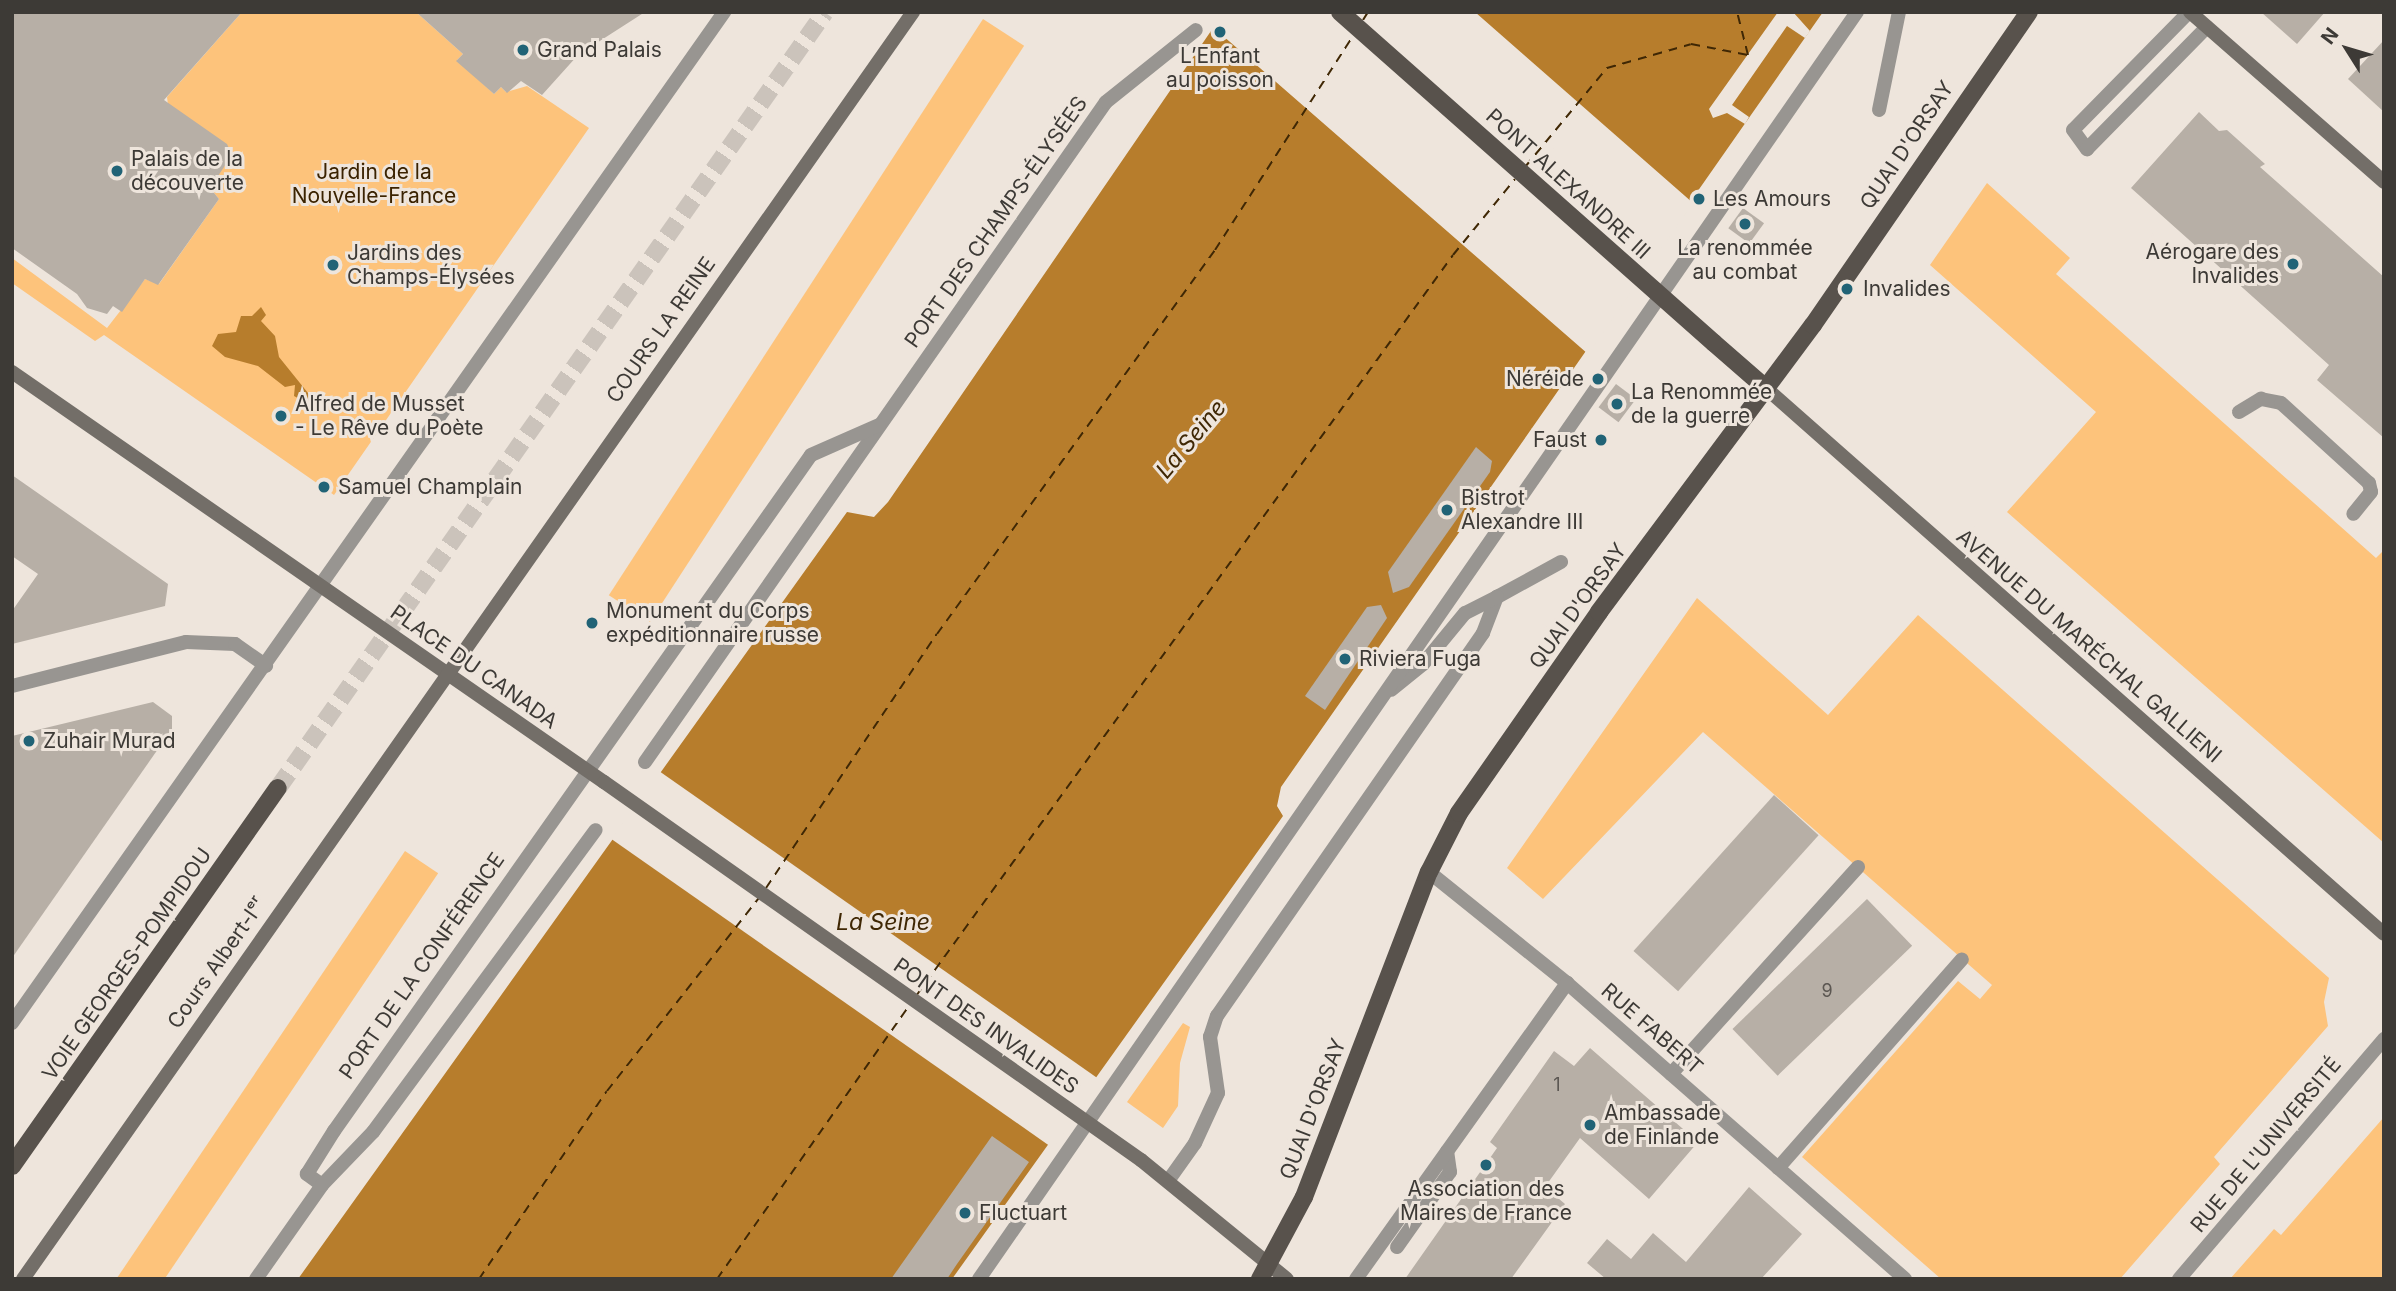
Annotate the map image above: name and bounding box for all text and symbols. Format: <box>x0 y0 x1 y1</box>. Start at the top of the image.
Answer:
north arrow <box>2312 14 2382 84</box>
text: N <box>2316 23 2343 49</box>
marker: L’Enfant au poisson <box>1212 24 1228 40</box>
place label: Grand Palais <box>537 37 662 63</box>
marker: Grand Palais <box>515 42 531 58</box>
place label: L’Enfant au poisson <box>1166 43 1274 93</box>
street label: QUAI D'ORSAY <box>1855 76 1959 214</box>
street label: PORT DES CHAMPS-ÉLYSÉES <box>899 92 1093 352</box>
street label: PONT ALEXANDRE III <box>1481 104 1655 264</box>
place label: Palais de la découverte <box>131 146 244 196</box>
park label: Jardin de la Nouvelle-France <box>292 159 456 209</box>
marker: Palais de la découverte <box>109 163 125 179</box>
place label: Les Amours <box>1713 186 1831 212</box>
marker: Les Amours <box>1691 191 1707 207</box>
marker: La renommée au combat <box>1737 216 1753 232</box>
place label: La renommée au combat <box>1677 235 1813 285</box>
place label: Aérogare des Invalides <box>2146 239 2279 289</box>
place label: Jardins des Champs-Élysées <box>347 240 515 290</box>
street label: COURS LA REINE <box>601 252 721 408</box>
marker: Aérogare des Invalides <box>2285 256 2301 272</box>
marker: Jardins des Champs-Élysées <box>325 257 341 273</box>
place label: Invalides <box>1863 276 1951 302</box>
marker: Invalides <box>1837 279 1857 299</box>
place label: Néréide <box>1506 366 1584 392</box>
marker: Néréide <box>1590 371 1606 387</box>
place label: La Renommée de la guerre <box>1631 379 1772 429</box>
place label: Alfred de Musset - Le Rêve du Poète <box>295 391 483 441</box>
water label: La Seine <box>1150 394 1232 484</box>
marker: La Renommée de la guerre <box>1609 396 1625 412</box>
marker: Alfred de Musset - Le Rêve du Poète <box>273 408 289 424</box>
place label: Faust <box>1533 427 1587 453</box>
marker: Faust <box>1593 432 1609 448</box>
place label: Samuel Champlain <box>338 474 522 500</box>
marker: Samuel Champlain <box>316 479 332 495</box>
place label: Bistrot Alexandre III <box>1461 485 1583 535</box>
marker: Bistrot Alexandre III <box>1439 502 1455 518</box>
street label: AVENUE DU MARÉCHAL GALLIENI <box>1951 524 2227 768</box>
street label: QUAI D'ORSAY <box>1524 538 1632 674</box>
place label: Monument du Corps expéditionnaire russe <box>606 598 819 648</box>
street label: PLACE DU CANADA <box>386 600 562 734</box>
marker: Monument du Corps expéditionnaire russe <box>584 615 600 631</box>
place label: Riviera Fuga <box>1359 646 1481 672</box>
marker: Riviera Fuga <box>1337 651 1353 667</box>
place label: Zuhair Murad <box>43 728 176 754</box>
marker: Zuhair Murad <box>21 733 37 749</box>
street label: VOIE GEORGES-POMPIDOU <box>37 843 217 1085</box>
street label: PORT DE LA CONFÉRENCE <box>334 848 510 1084</box>
street label: Cours Albert-Iᵉʳ <box>162 892 272 1034</box>
water label: La Seine <box>836 908 930 936</box>
street label: PONT DES INVALIDES <box>889 953 1083 1099</box>
street label: RUE FABERT <box>1596 978 1708 1080</box>
house number: 9 <box>1821 980 1833 1002</box>
street label: QUAI D'ORSAY <box>1275 1035 1351 1183</box>
street label: RUE DE L'UNIVERSITÉ <box>2185 1052 2347 1238</box>
house number: 1 <box>1553 1074 1561 1096</box>
place label: Ambassade de Finlande <box>1604 1100 1721 1150</box>
marker: Ambassade de Finlande <box>1582 1117 1598 1133</box>
marker: Association des Maires de France <box>1478 1157 1494 1173</box>
place label: Association des Maires de France <box>1400 1176 1572 1226</box>
place label: Fluctuart <box>979 1200 1067 1226</box>
marker: Fluctuart <box>957 1205 973 1221</box>

